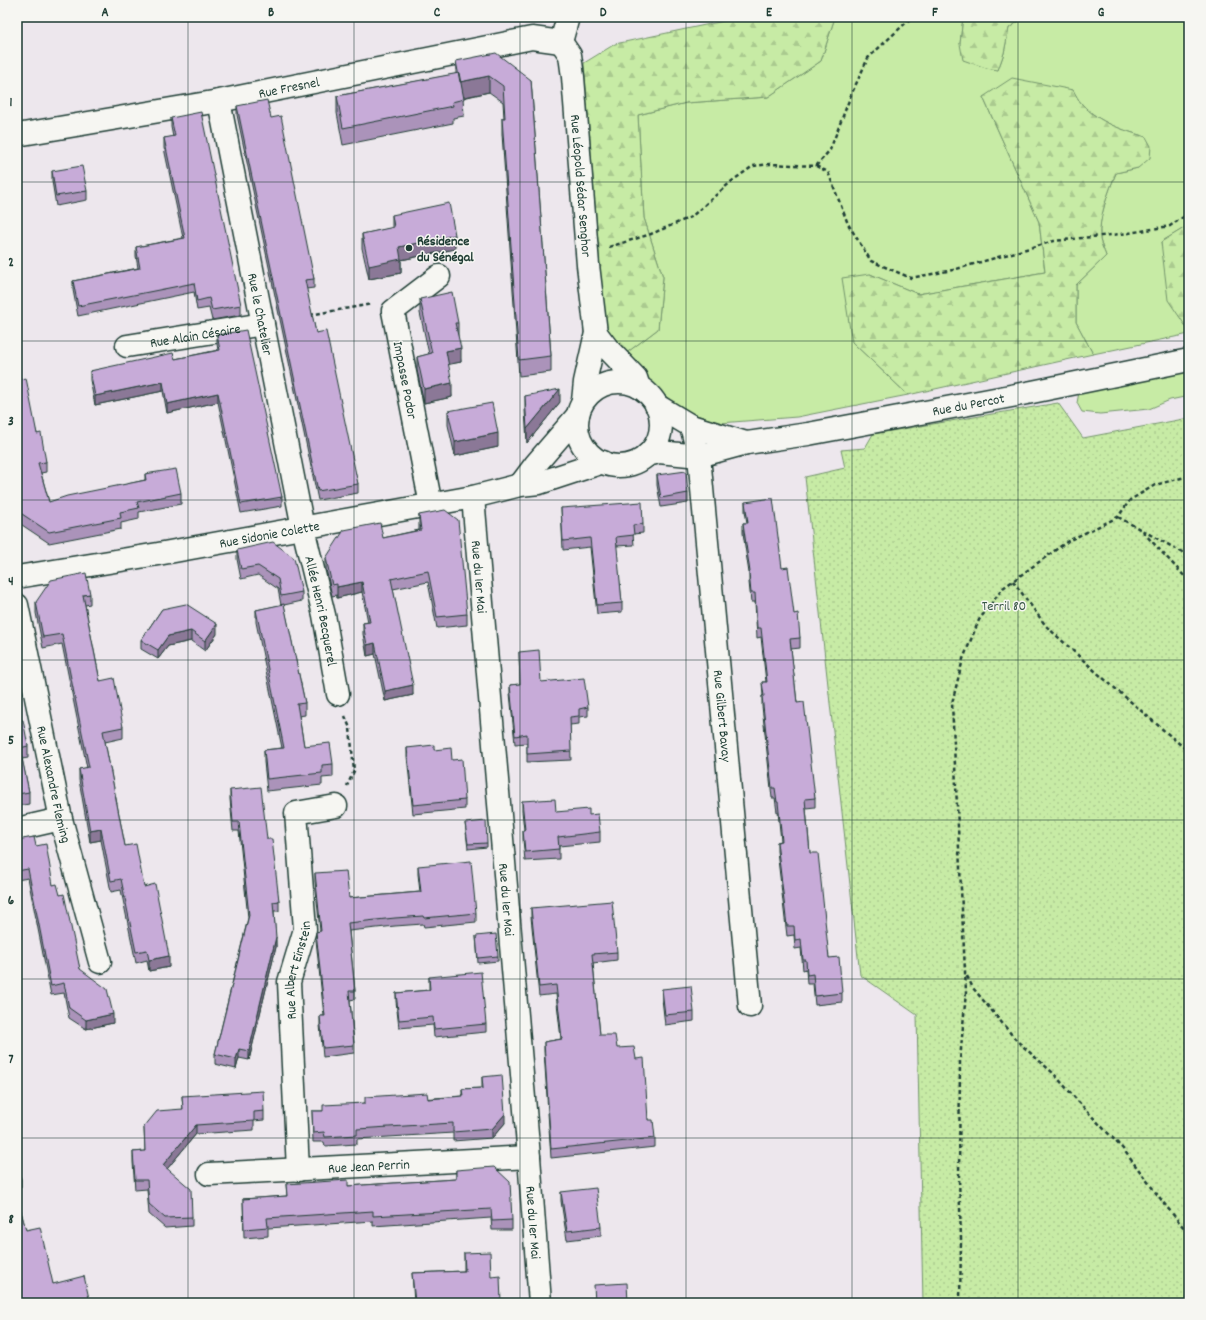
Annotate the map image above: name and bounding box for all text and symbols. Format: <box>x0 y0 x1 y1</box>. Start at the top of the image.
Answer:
text: A <box>101 4 109 23</box>
text: B <box>268 4 274 23</box>
text: C <box>434 4 441 23</box>
text: D <box>600 4 607 23</box>
text: E <box>766 4 773 23</box>
text: F <box>932 4 938 23</box>
text: G <box>1098 4 1105 23</box>
street label: Rue Fresnel <box>257 73 322 105</box>
text: 1 <box>10 94 13 113</box>
street label: Rue Léopold Sédar Senghor <box>564 114 595 259</box>
place label: Résidence du Sénégal <box>417 232 474 268</box>
marker: Résidence du Sénégal <box>404 243 414 253</box>
text: 2 <box>8 254 14 273</box>
street label: Rue le Chatelier <box>241 271 277 358</box>
street label: Rue Alain Césaire <box>149 320 242 354</box>
street label: Impasse Podor <box>387 340 422 422</box>
street label: Rue du Percot <box>931 389 1006 422</box>
text: 3 <box>8 413 14 432</box>
street label: Rue Sidonie Colette <box>218 517 321 555</box>
street label: Rue du 1er Mai <box>465 540 491 615</box>
street label: Allée Henri Becquerel <box>298 554 341 668</box>
text: 4 <box>8 573 14 592</box>
park label: Terril 80 <box>982 597 1026 617</box>
street label: Rue Gilbert Bavay <box>707 669 735 763</box>
street label: Rue Alexandre Fleming <box>30 724 75 846</box>
text: 5 <box>8 732 14 751</box>
street label: Rue du 1er Mai <box>492 862 518 937</box>
text: 6 <box>8 892 15 911</box>
street label: Rue Albert Einstein <box>281 920 317 1020</box>
text: 7 <box>9 1051 14 1070</box>
street label: Rue Jean Perrin <box>328 1155 410 1180</box>
street label: Rue du 1er Mai <box>519 1185 545 1260</box>
text: 8 <box>8 1211 14 1230</box>

